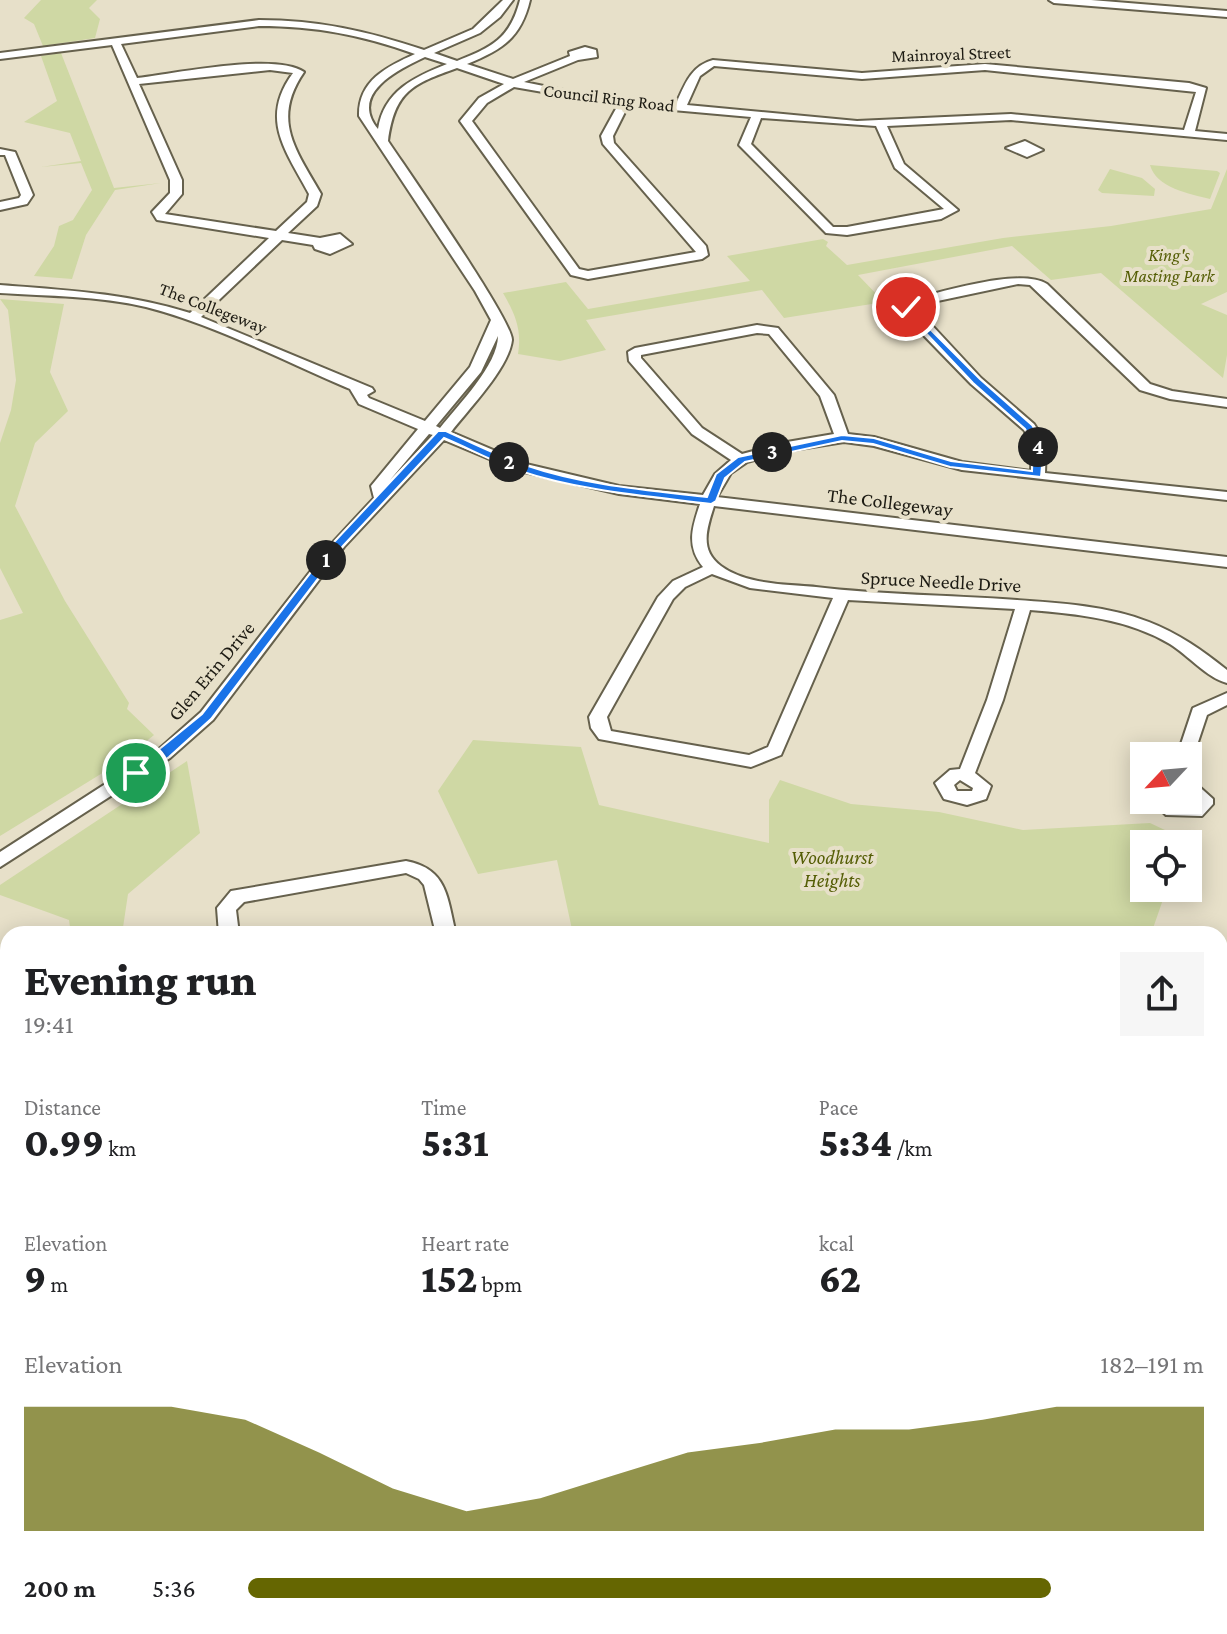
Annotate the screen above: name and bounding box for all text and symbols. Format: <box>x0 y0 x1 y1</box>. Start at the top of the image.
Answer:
street label: Mainroyal Street <box>891 42 1012 66</box>
street label: Council Ring Road <box>542 80 676 116</box>
park label: King's Masting Park <box>1123 245 1216 286</box>
pin <box>872 273 940 341</box>
street label: The Collegeway <box>156 278 270 338</box>
icon: check <box>884 285 928 329</box>
pin: 4 <box>1018 427 1058 467</box>
pin: 3 <box>752 432 792 472</box>
text: 4 <box>1032 434 1044 459</box>
text: 3 <box>767 439 777 464</box>
pin: 2 <box>489 442 529 482</box>
text: 2 <box>503 449 515 474</box>
street label: The Collegeway <box>826 483 955 522</box>
pin: 1 <box>306 540 346 580</box>
text: 1 <box>322 547 330 572</box>
street label: Spruce Needle Drive <box>860 566 1022 597</box>
street label: Glen Erin Drive <box>163 617 259 725</box>
pin <box>102 739 170 807</box>
north arrow <box>1130 742 1202 814</box>
map controls <box>1130 742 1202 902</box>
icon: arrive <box>114 751 158 795</box>
button: locate <box>1130 830 1202 902</box>
park label: Woodhurst Heights <box>791 846 874 892</box>
button: share <box>1120 952 1204 1036</box>
text: Evening run <box>24 956 256 1004</box>
text: 19:41 <box>24 1010 74 1039</box>
text: Distance <box>24 1095 101 1120</box>
text: Time <box>421 1095 466 1120</box>
text: Pace <box>819 1095 858 1120</box>
text: 0.99 <box>24 1120 104 1165</box>
text: 5:31 <box>421 1120 489 1165</box>
text: 5:34 <box>819 1120 892 1165</box>
text: km <box>104 1136 136 1161</box>
text: /km <box>892 1136 932 1161</box>
text: Elevation <box>24 1231 107 1256</box>
text: Heart rate <box>421 1231 509 1256</box>
text: kcal <box>819 1231 854 1256</box>
text: 9 <box>24 1256 46 1301</box>
text: 152 <box>421 1256 477 1301</box>
text: 62 <box>819 1256 861 1301</box>
text: m <box>46 1272 68 1297</box>
text: bpm <box>477 1272 522 1297</box>
text: Elevation <box>24 1350 122 1379</box>
text: 182–191 m <box>1100 1350 1204 1379</box>
text: 200 m <box>24 1574 96 1603</box>
text: 5:36 <box>152 1574 196 1603</box>

